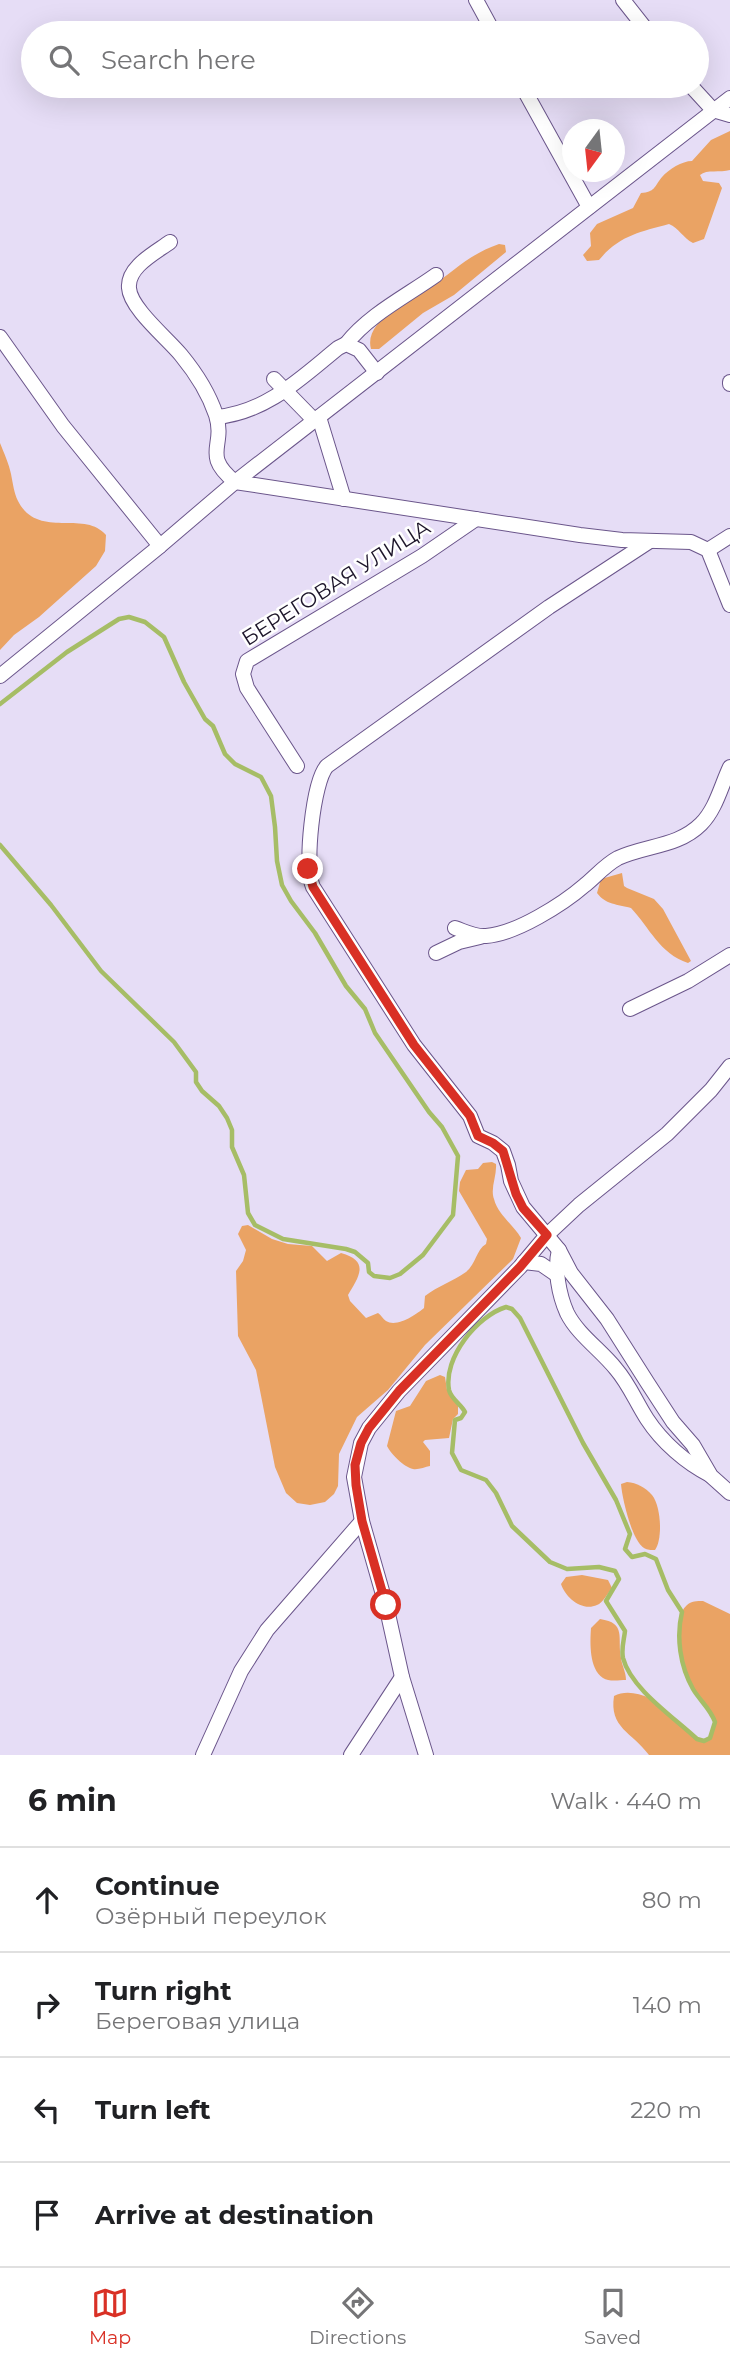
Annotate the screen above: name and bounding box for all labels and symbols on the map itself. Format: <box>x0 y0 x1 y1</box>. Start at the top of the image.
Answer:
north arrow <box>562 119 625 182</box>
street label: БЕРЕГОВАЯ УЛИЦА <box>237 514 435 651</box>
route end <box>292 853 323 884</box>
route start <box>370 1589 401 1620</box>

